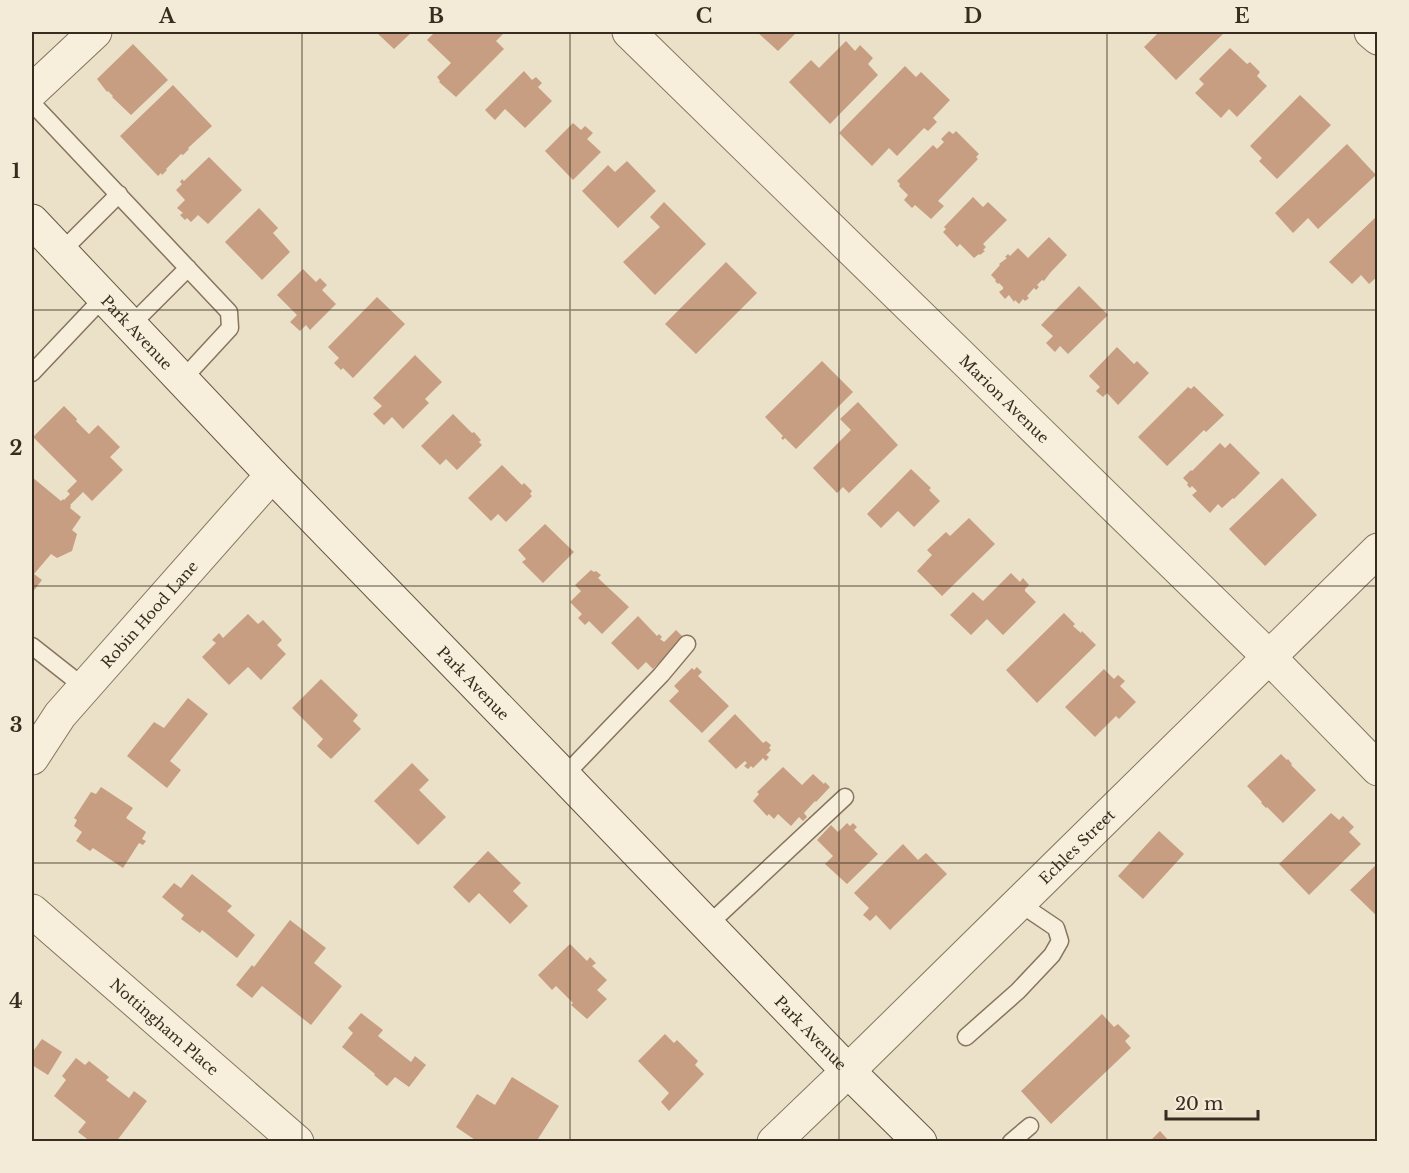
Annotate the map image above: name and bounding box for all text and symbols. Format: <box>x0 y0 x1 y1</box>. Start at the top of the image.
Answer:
text: A <box>158 4 176 28</box>
text: B <box>428 4 444 28</box>
text: C <box>696 4 712 28</box>
text: D <box>964 4 982 28</box>
text: E <box>1234 4 1250 28</box>
text: 1 <box>12 159 21 183</box>
street label: Park Avenue <box>97 291 177 373</box>
street label: Marion Avenue <box>956 351 1053 447</box>
text: 2 <box>9 436 23 460</box>
street label: Robin Hood Lane <box>97 556 202 672</box>
street label: Park Avenue <box>434 642 514 724</box>
text: 3 <box>10 713 22 737</box>
street label: Echles Street <box>1035 805 1119 888</box>
street label: Nottingham Place <box>106 974 223 1079</box>
text: 4 <box>9 989 23 1013</box>
street label: Park Avenue <box>771 992 851 1074</box>
scale bar <box>1166 1083 1258 1121</box>
text: 20 m <box>1175 1093 1223 1115</box>

